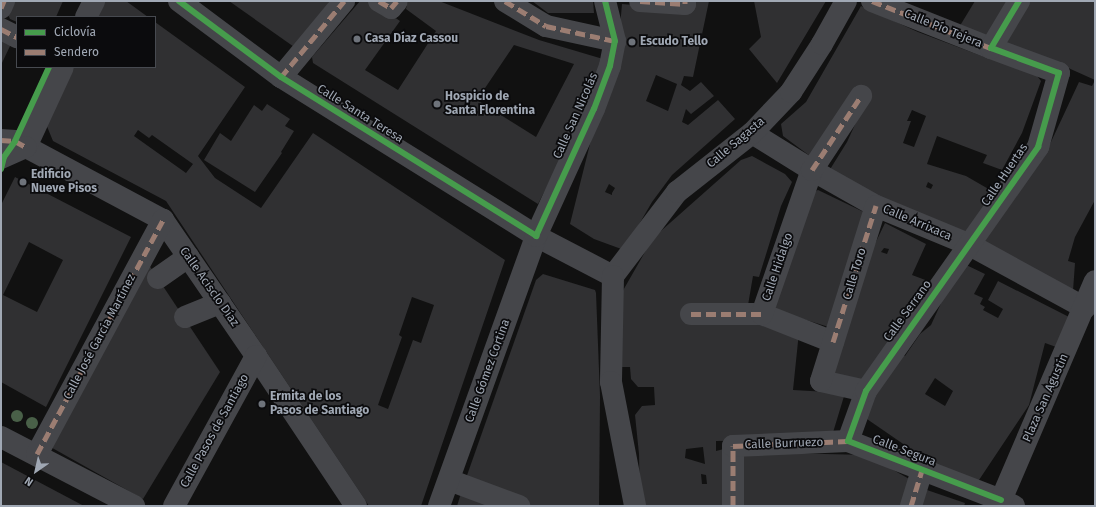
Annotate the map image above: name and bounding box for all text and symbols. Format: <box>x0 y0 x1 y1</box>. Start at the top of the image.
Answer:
street label: Calle Pío Tejera <box>902 7 984 51</box>
legend <box>16 16 156 68</box>
text: Ciclovía <box>54 25 96 39</box>
place label: Casa Díaz Cassou <box>365 32 458 46</box>
marker: Casa Díaz Cassou <box>352 34 362 44</box>
place label: Escudo Tello <box>640 35 708 49</box>
marker: Escudo Tello <box>627 37 637 47</box>
text: Sendero <box>54 45 99 59</box>
street label: Calle San Nicolás <box>551 71 601 161</box>
street label: Calle Santa Teresa <box>314 82 406 146</box>
place label: Hospicio de Santa Florentina <box>445 90 535 118</box>
marker: Hospicio de Santa Florentina <box>432 99 442 109</box>
street label: Calle Sagasta <box>704 115 768 171</box>
street label: Calle Huertas <box>979 141 1031 209</box>
place label: Edificio Nueve Pisos <box>31 168 97 196</box>
marker: Edificio Nueve Pisos <box>18 177 28 187</box>
street label: Calle Arrixaca <box>880 202 954 244</box>
street label: Calle Hidalgo <box>760 231 796 303</box>
street label: Calle Acisclo Díaz <box>176 245 242 329</box>
street label: Calle Toro <box>840 246 870 302</box>
street label: Calle José García Martínez <box>61 272 139 402</box>
street label: Calle Serrano <box>881 278 935 344</box>
street label: Calle Gómez Cortina <box>463 317 513 425</box>
street label: Plaza San Agustín <box>1020 352 1072 444</box>
street label: Calle Pasos de Santiago <box>178 372 252 490</box>
place label: Ermita de los Pasos de Santiago <box>270 390 369 418</box>
marker: Ermita de los Pasos de Santiago <box>257 399 267 409</box>
street label: Calle Segura <box>870 432 938 470</box>
street label: Calle Burruezo <box>744 435 824 453</box>
north arrow <box>16 451 56 491</box>
text: N <box>22 474 36 489</box>

